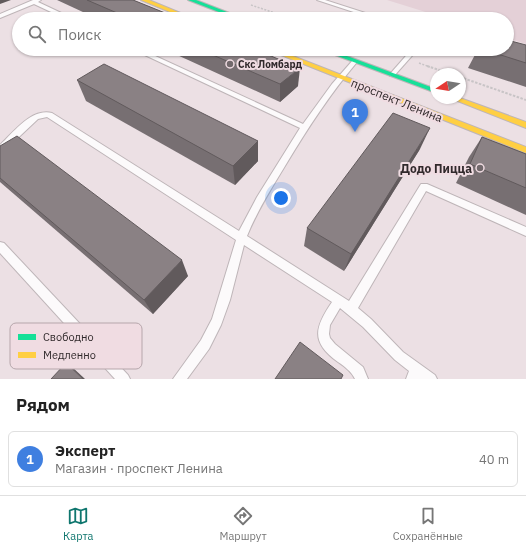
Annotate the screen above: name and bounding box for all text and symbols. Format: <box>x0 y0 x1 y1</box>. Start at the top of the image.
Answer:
search box <box>12 12 514 56</box>
icon: search <box>26 23 48 45</box>
text: Поиск <box>58 25 101 44</box>
place label: Скс Ломбард <box>238 58 303 71</box>
marker: Скс Ломбард <box>225 59 235 69</box>
north arrow <box>430 68 466 104</box>
street label: проспект Ленина <box>349 75 446 125</box>
pin: 1 <box>342 99 368 132</box>
place label: Додо Пицца <box>400 161 472 176</box>
marker: Додо Пицца <box>475 163 485 173</box>
your location <box>271 188 291 208</box>
legend <box>10 323 142 369</box>
text: Свободно <box>43 330 94 344</box>
text: Медленно <box>43 348 96 362</box>
text: Рядом <box>16 394 70 416</box>
text: Эксперт <box>55 441 115 460</box>
text: 1 <box>26 451 34 468</box>
text: 40 m <box>479 451 509 468</box>
text: Магазин · проспект Ленина <box>55 460 223 477</box>
tab: Карта <box>63 505 93 543</box>
tab: Маршрут <box>220 505 267 543</box>
tab: Сохранённые <box>393 505 463 543</box>

